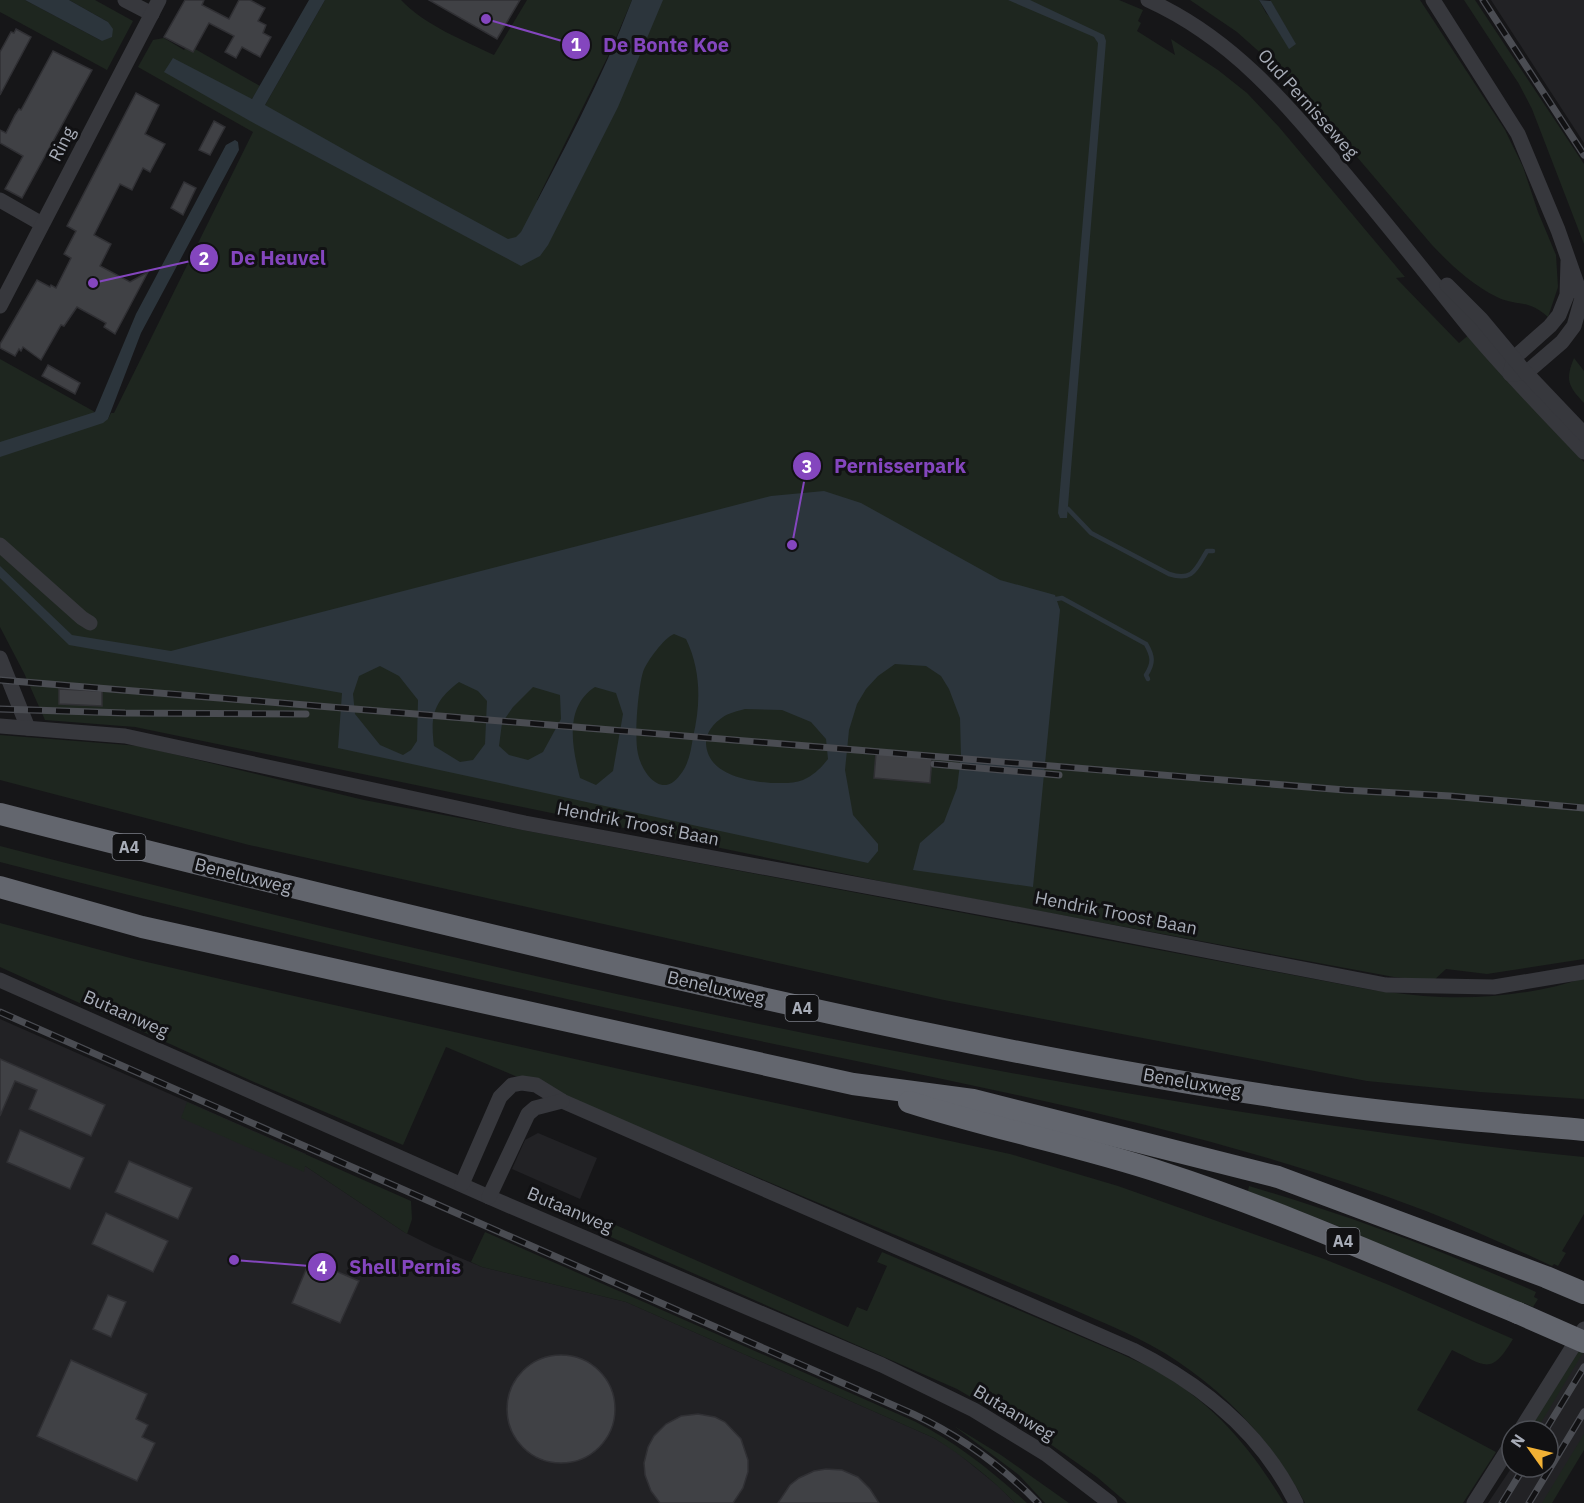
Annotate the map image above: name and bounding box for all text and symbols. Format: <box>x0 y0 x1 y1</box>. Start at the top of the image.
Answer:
callout: De Bonte Koe <box>561 26 741 64</box>
text: De Bonte Koe <box>603 31 729 58</box>
text: 1 <box>571 33 582 56</box>
street label: Oud Pernisseweg <box>1253 44 1364 164</box>
street label: Ring <box>43 122 80 165</box>
callout: De Heuvel <box>189 239 338 277</box>
text: De Heuvel <box>230 244 326 271</box>
text: 2 <box>199 247 209 270</box>
callout: Pernisserpark <box>792 447 978 485</box>
text: Pernisserpark <box>834 452 967 479</box>
text: 3 <box>802 455 812 478</box>
street label: Hendrik Troost Baan <box>555 797 721 851</box>
road number: A4 <box>112 834 146 860</box>
street label: Beneluxweg <box>192 852 294 899</box>
street label: Hendrik Troost Baan <box>1033 886 1199 940</box>
street label: Beneluxweg <box>665 965 767 1010</box>
street label: Butaanweg <box>80 985 173 1043</box>
road number: A4 <box>786 995 818 1021</box>
street label: Beneluxweg <box>1141 1063 1243 1103</box>
street label: Butaanweg <box>524 1181 617 1238</box>
road number: A4 <box>1326 1228 1360 1254</box>
callout: Shell Pernis <box>307 1248 473 1286</box>
text: Shell Pernis <box>349 1253 461 1280</box>
text: 4 <box>317 1256 328 1279</box>
street label: Butaanweg <box>969 1379 1060 1446</box>
north arrow <box>1500 1419 1560 1479</box>
text: N <box>1506 1430 1529 1451</box>

